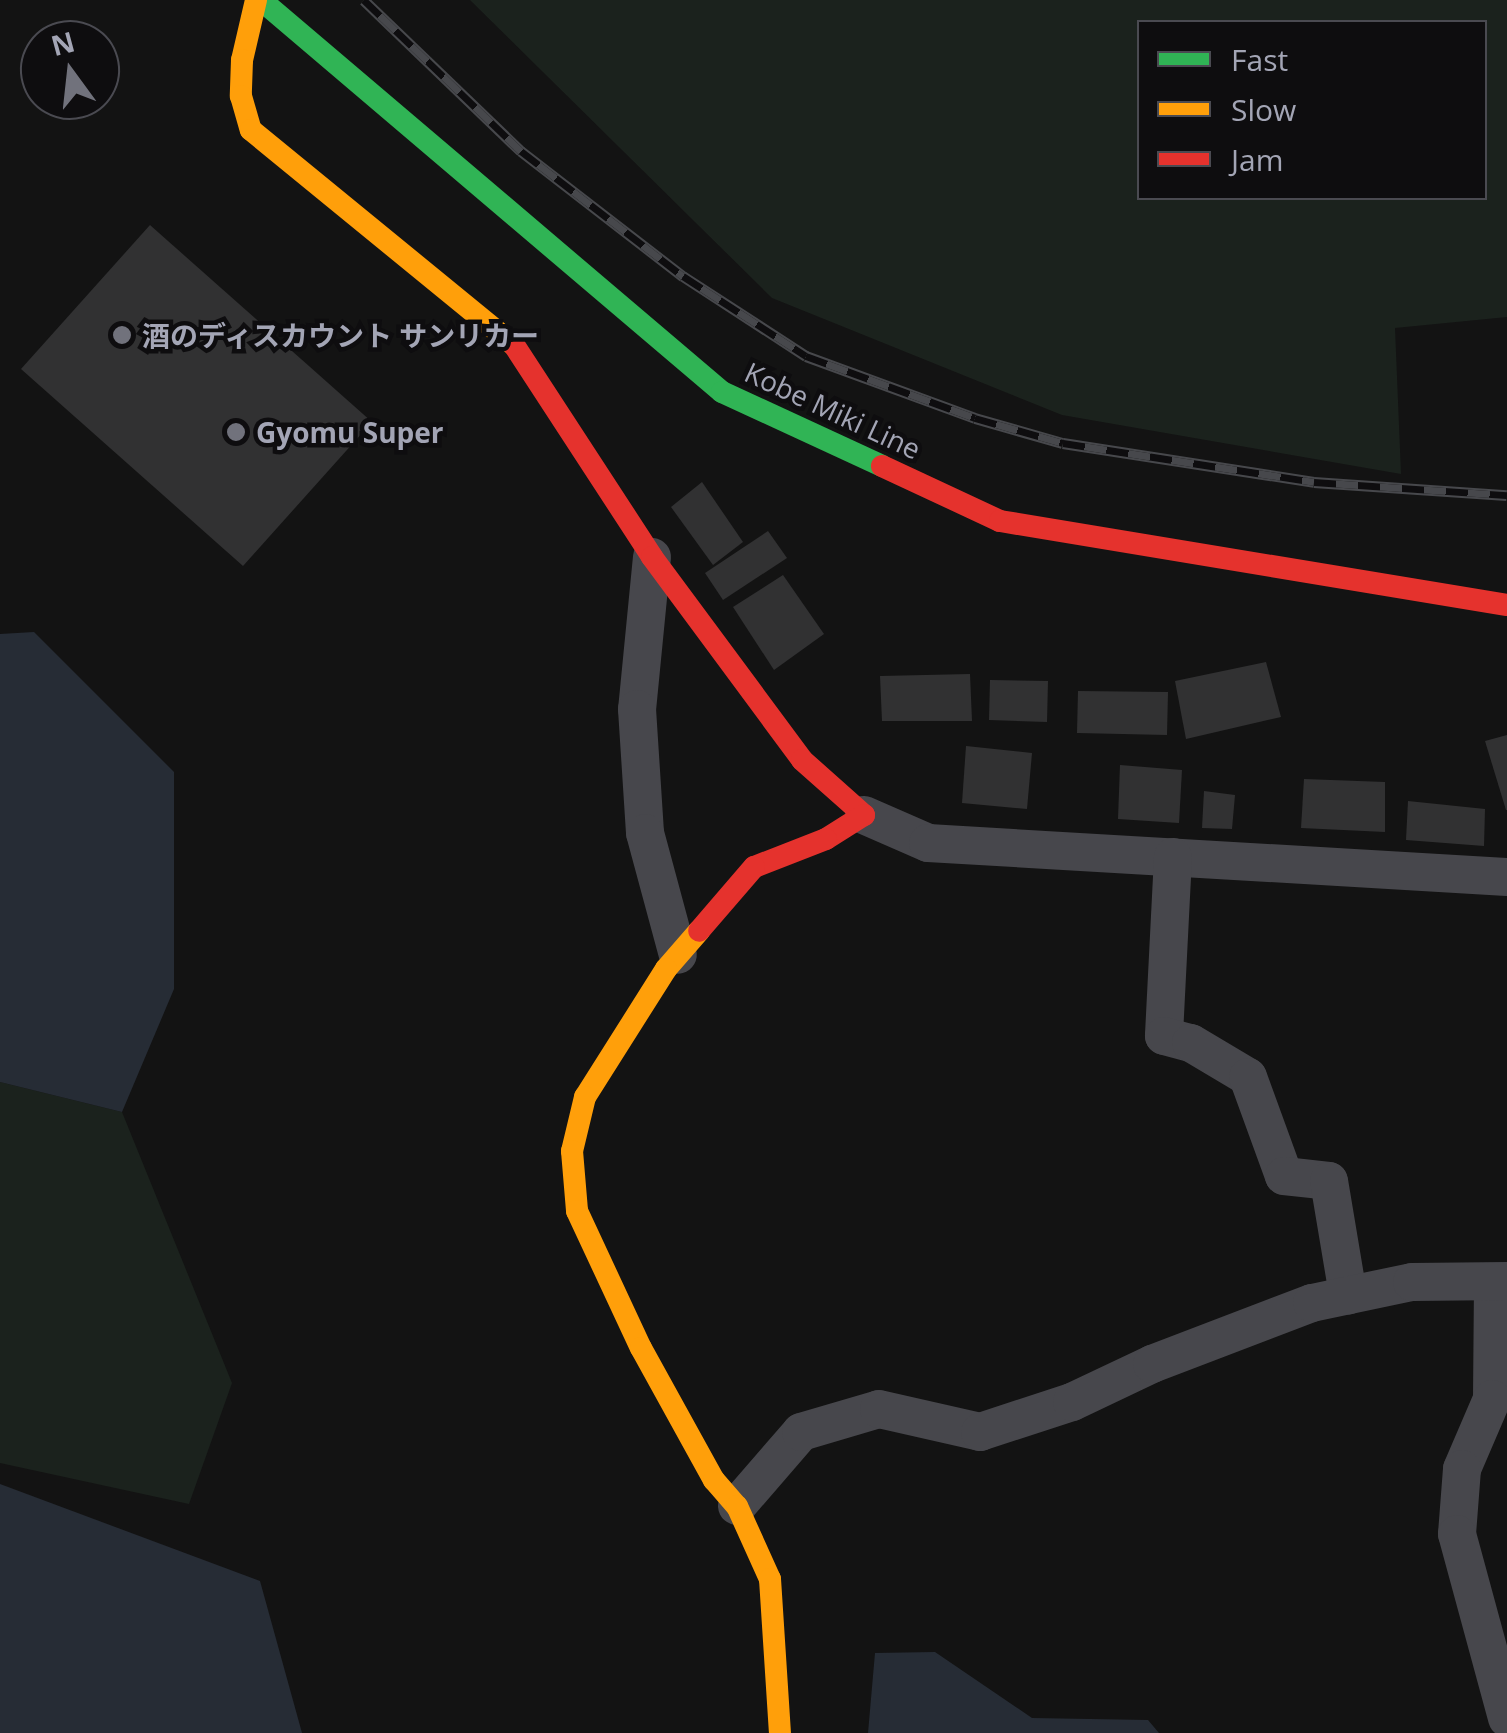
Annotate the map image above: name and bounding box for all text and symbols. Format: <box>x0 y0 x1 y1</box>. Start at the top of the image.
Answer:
north arrow <box>20 20 120 120</box>
legend <box>1137 20 1487 200</box>
text: N <box>47 22 79 64</box>
text: Fast <box>1231 39 1288 80</box>
text: Slow <box>1231 89 1296 130</box>
text: Jam <box>1231 139 1284 180</box>
place label: 酒のディスカウント サンリカー <box>142 318 541 352</box>
marker: 酒のディスカウント サンリカー <box>111 324 133 346</box>
street label: Kobe Miki Line <box>740 355 926 465</box>
place label: Gyomu Super <box>256 415 444 449</box>
marker: Gyomu Super <box>225 421 247 443</box>

